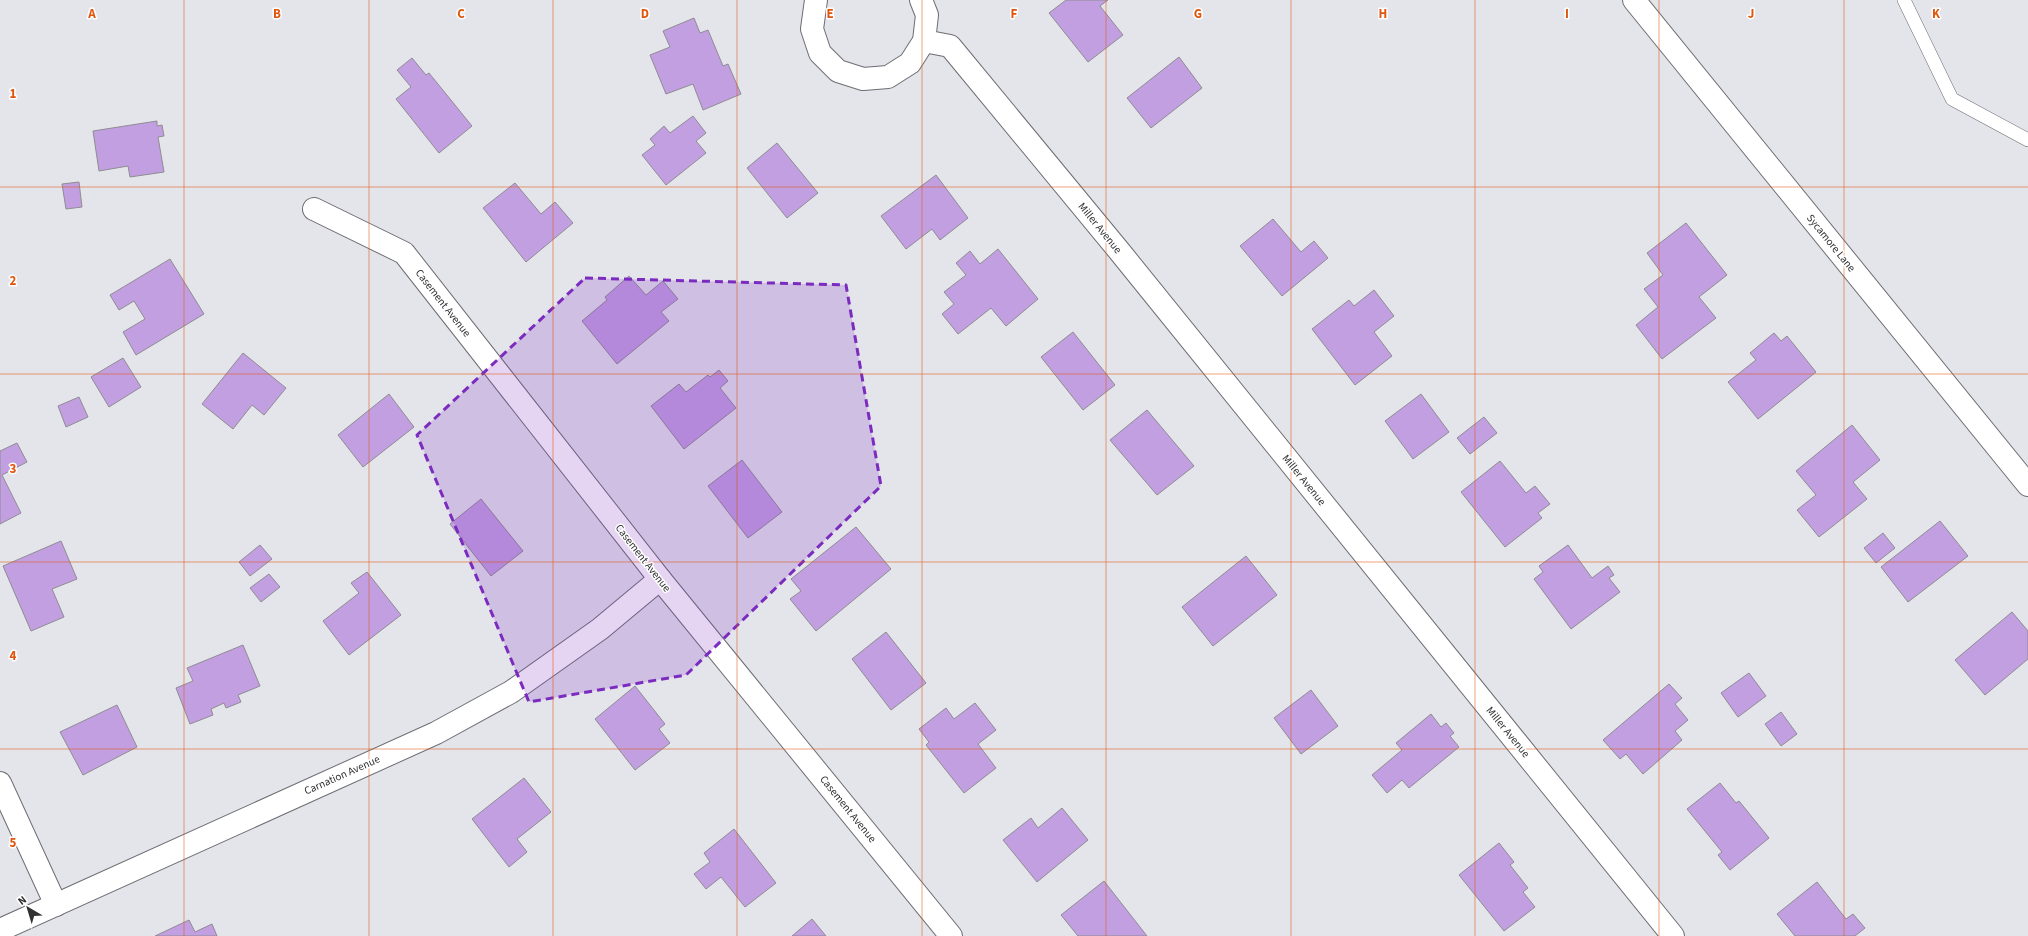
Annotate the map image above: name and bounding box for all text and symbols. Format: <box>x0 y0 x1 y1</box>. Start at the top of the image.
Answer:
text: A <box>87 5 96 23</box>
text: B <box>273 5 281 23</box>
text: C <box>457 5 465 23</box>
text: D <box>641 5 649 23</box>
text: E <box>826 5 834 23</box>
text: F <box>1011 5 1018 23</box>
text: G <box>1194 5 1202 23</box>
text: H <box>1379 5 1387 23</box>
text: I <box>1565 5 1569 23</box>
text: J <box>1748 5 1754 23</box>
text: K <box>1932 5 1941 23</box>
text: 1 <box>10 85 17 103</box>
street label: Miller Avenue <box>1075 199 1126 257</box>
street label: Sycamore Lane <box>1803 211 1859 275</box>
street label: Casement Avenue <box>412 266 475 340</box>
text: 2 <box>10 272 17 290</box>
street label: Miller Avenue <box>1279 451 1330 509</box>
text: 3 <box>10 460 17 478</box>
street label: Casement Avenue <box>612 521 675 595</box>
text: 4 <box>10 647 17 665</box>
street label: Miller Avenue <box>1483 703 1534 761</box>
street label: Carnation Avenue <box>302 751 383 798</box>
street label: Casement Avenue <box>816 772 880 846</box>
text: 5 <box>10 834 17 852</box>
north arrow <box>8 888 48 928</box>
text: N <box>15 892 30 909</box>

